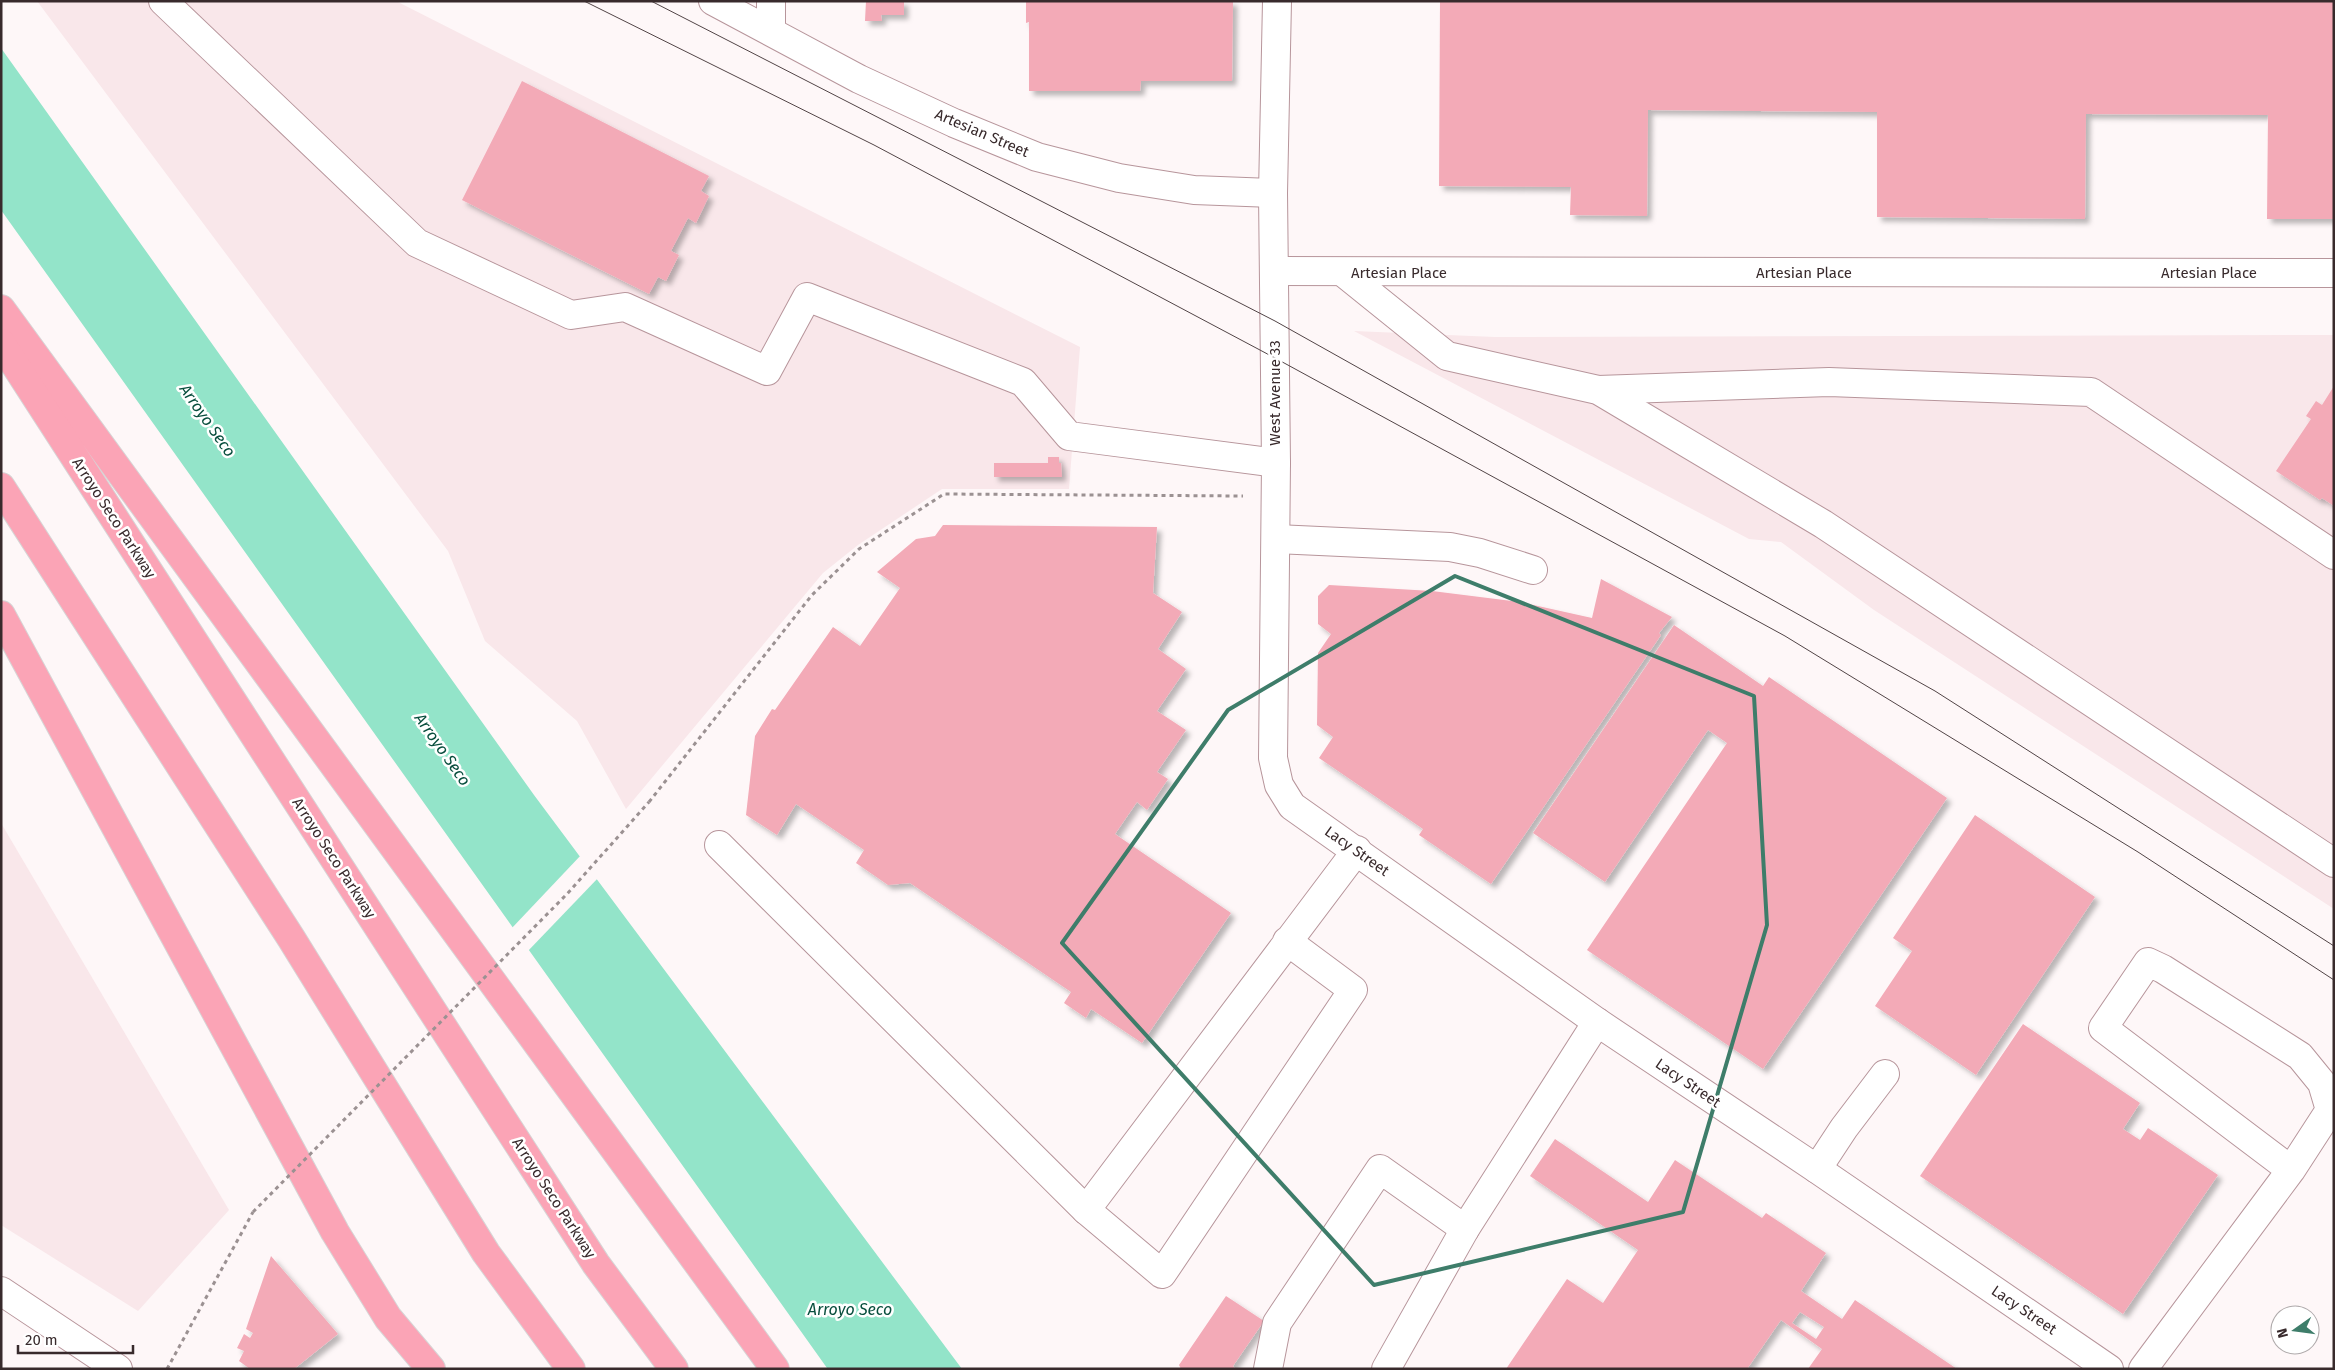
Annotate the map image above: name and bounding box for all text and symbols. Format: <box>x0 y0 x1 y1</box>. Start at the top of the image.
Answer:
street label: Artesian Street <box>932 105 1032 161</box>
street label: Artesian Place <box>1351 264 1447 282</box>
street label: Artesian Place <box>1756 264 1852 282</box>
street label: Artesian Place <box>2161 264 2257 282</box>
street label: West Avenue 33 <box>1266 340 1284 446</box>
water label: Arroyo Seco <box>175 379 240 460</box>
street label: Arroyo Seco Parkway <box>68 454 160 582</box>
water label: Arroyo Seco <box>410 708 475 789</box>
street label: Arroyo Seco Parkway <box>288 794 380 922</box>
street label: Lacy Street <box>1321 822 1393 880</box>
street label: Lacy Street <box>1652 1055 1724 1112</box>
street label: Arroyo Seco Parkway <box>508 1134 600 1262</box>
street label: Lacy Street <box>1988 1282 2060 1339</box>
water label: Arroyo Seco <box>807 1300 892 1319</box>
north arrow <box>2270 1305 2320 1355</box>
scale bar <box>18 1322 132 1354</box>
text: N <box>2273 1326 2292 1340</box>
text: 20 m <box>25 1331 58 1349</box>

